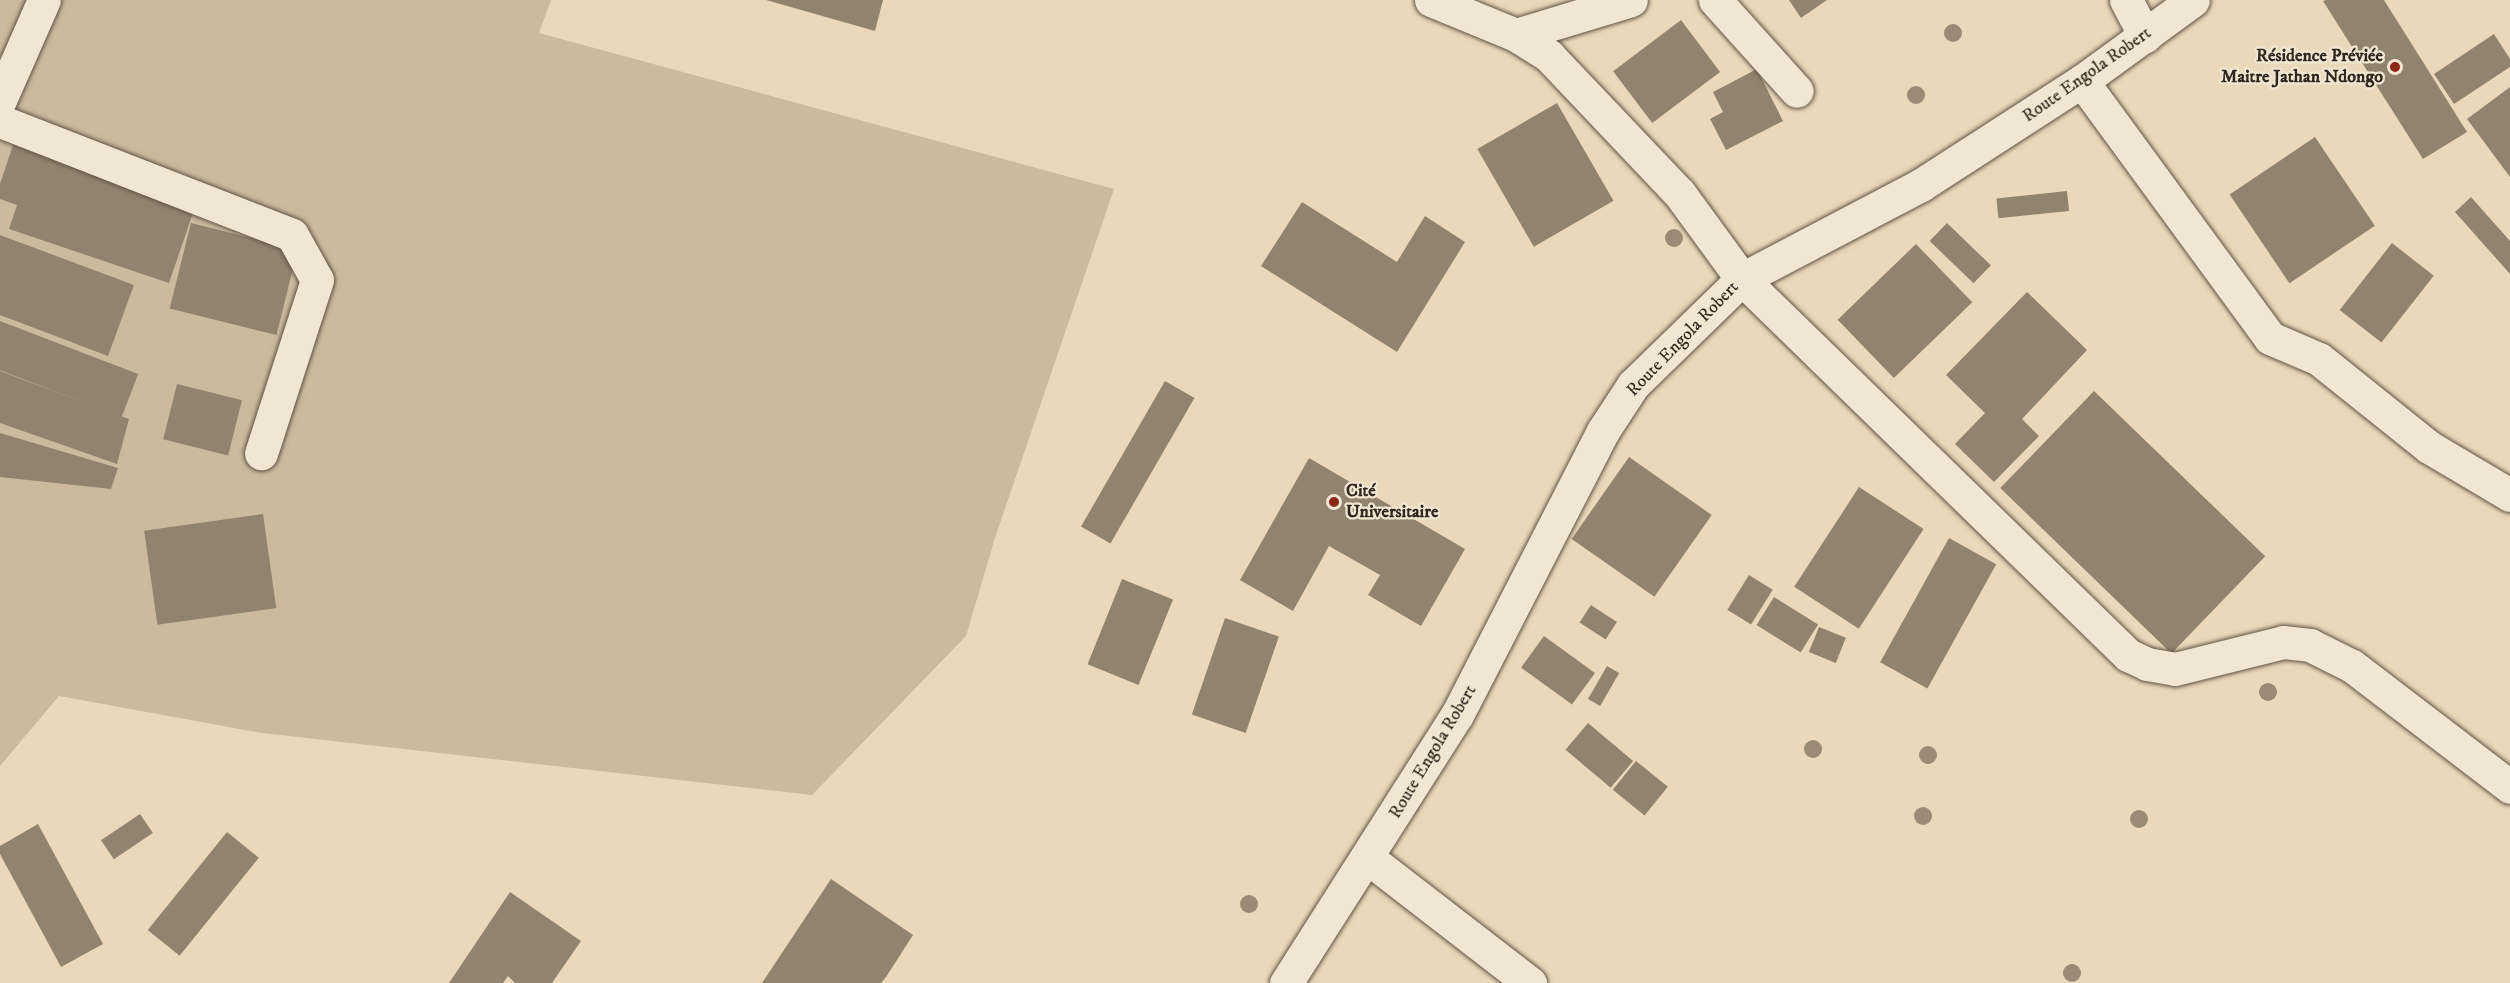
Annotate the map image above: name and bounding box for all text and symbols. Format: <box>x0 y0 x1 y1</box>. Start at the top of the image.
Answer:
street label: Route Engola Robert <box>2019 23 2155 127</box>
place label: Résidence Préviée Maitre Jathan Ndongo <box>2221 46 2383 88</box>
marker: Résidence Préviée Maitre Jathan Ndongo <box>2388 60 2402 74</box>
street label: Route Engola Robert <box>1622 277 1744 401</box>
place label: Cité Universitaire <box>1346 481 1438 524</box>
marker: Cité Universitaire <box>1327 495 1341 509</box>
street label: Route Engola Robert <box>1385 681 1481 823</box>

